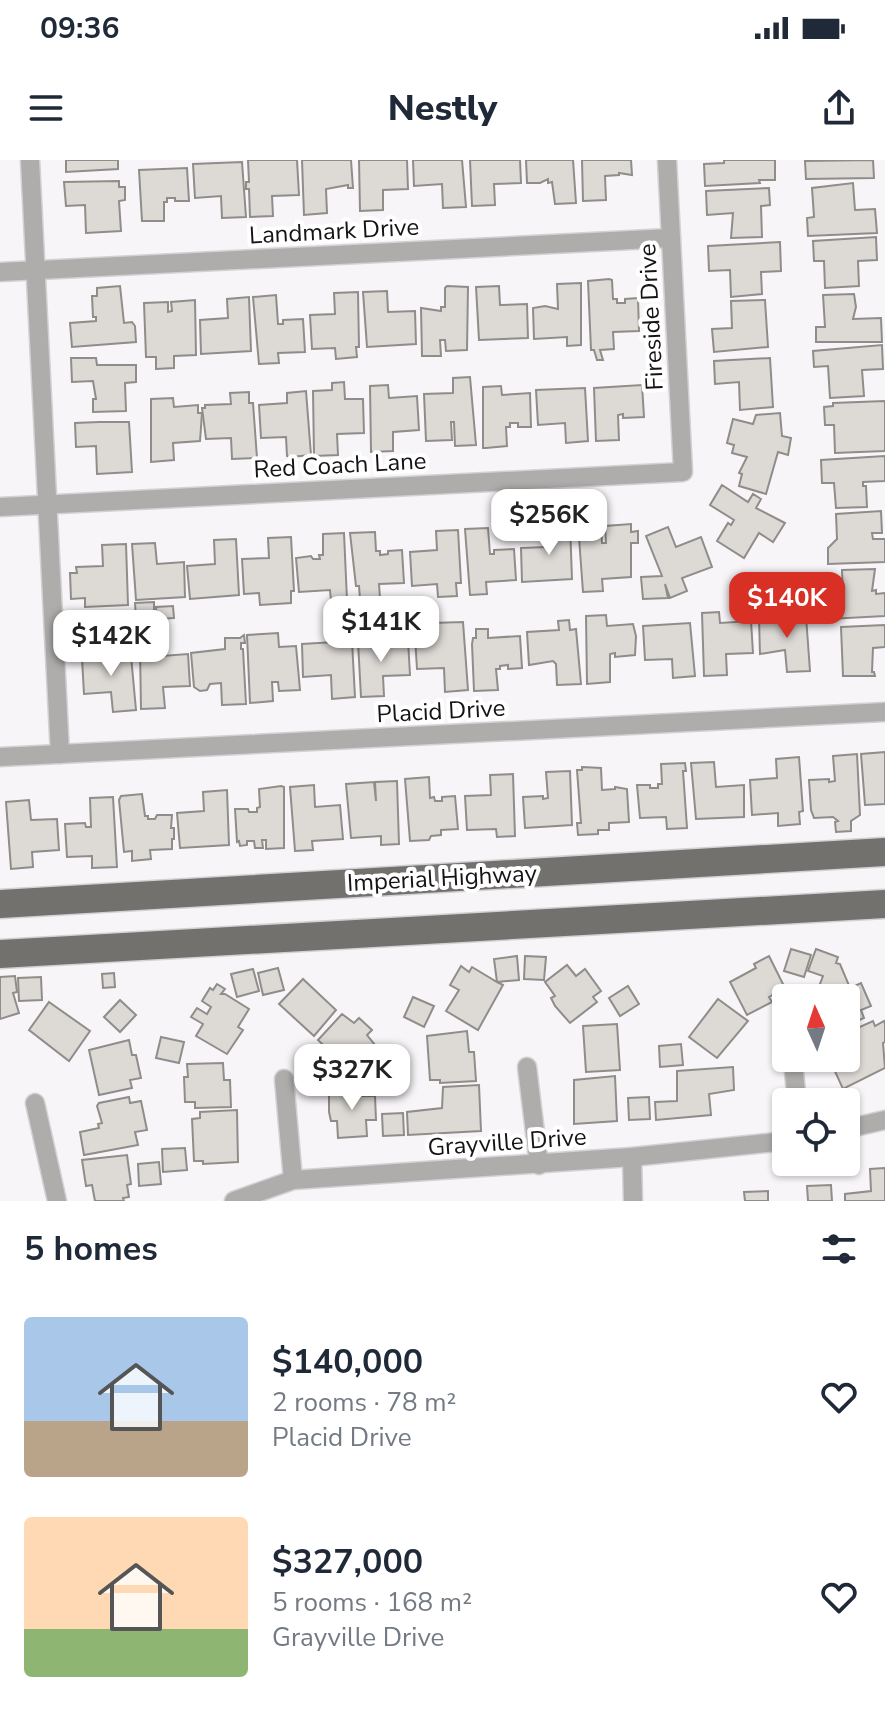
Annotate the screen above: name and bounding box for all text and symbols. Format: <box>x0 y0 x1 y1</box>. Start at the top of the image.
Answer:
text: 09:36 <box>40 8 119 49</box>
text: Nestly <box>388 84 497 133</box>
icon: menu <box>24 86 68 130</box>
icon: share <box>817 86 861 130</box>
street label: Landmark Drive <box>248 211 420 251</box>
street label: Fireside Drive <box>631 243 671 391</box>
street label: Red Coach Lane <box>253 444 427 486</box>
pin: $256K <box>493 489 605 557</box>
text: $256K <box>509 497 589 532</box>
pin: $140K <box>731 572 843 640</box>
text: $140K <box>747 580 827 615</box>
pin: $141K <box>325 596 437 664</box>
text: $141K <box>341 604 421 639</box>
pin: $142K <box>55 610 167 678</box>
text: $142K <box>71 618 151 653</box>
street label: Placid Drive <box>376 692 506 730</box>
street label: Imperial Highway <box>346 857 538 899</box>
north arrow <box>772 984 860 1072</box>
map controls <box>772 984 860 1176</box>
pin: $327K <box>296 1044 408 1112</box>
text: $327K <box>312 1052 392 1087</box>
button: locate <box>772 1088 860 1176</box>
street label: Grayville Drive <box>426 1120 588 1164</box>
text: 5 homes <box>24 1226 158 1272</box>
icon: filters <box>817 1227 861 1271</box>
text: $140,000 <box>272 1339 423 1385</box>
icon: home <box>88 1349 184 1445</box>
icon: heart <box>817 1375 861 1419</box>
text: 2 rooms · 78 m² <box>272 1385 456 1420</box>
text: Placid Drive <box>272 1420 412 1455</box>
text: $327,000 <box>272 1539 423 1585</box>
icon: home <box>88 1549 184 1645</box>
icon: heart <box>817 1575 861 1619</box>
text: 5 rooms · 168 m² <box>272 1585 472 1620</box>
text: Grayville Drive <box>272 1620 444 1655</box>

